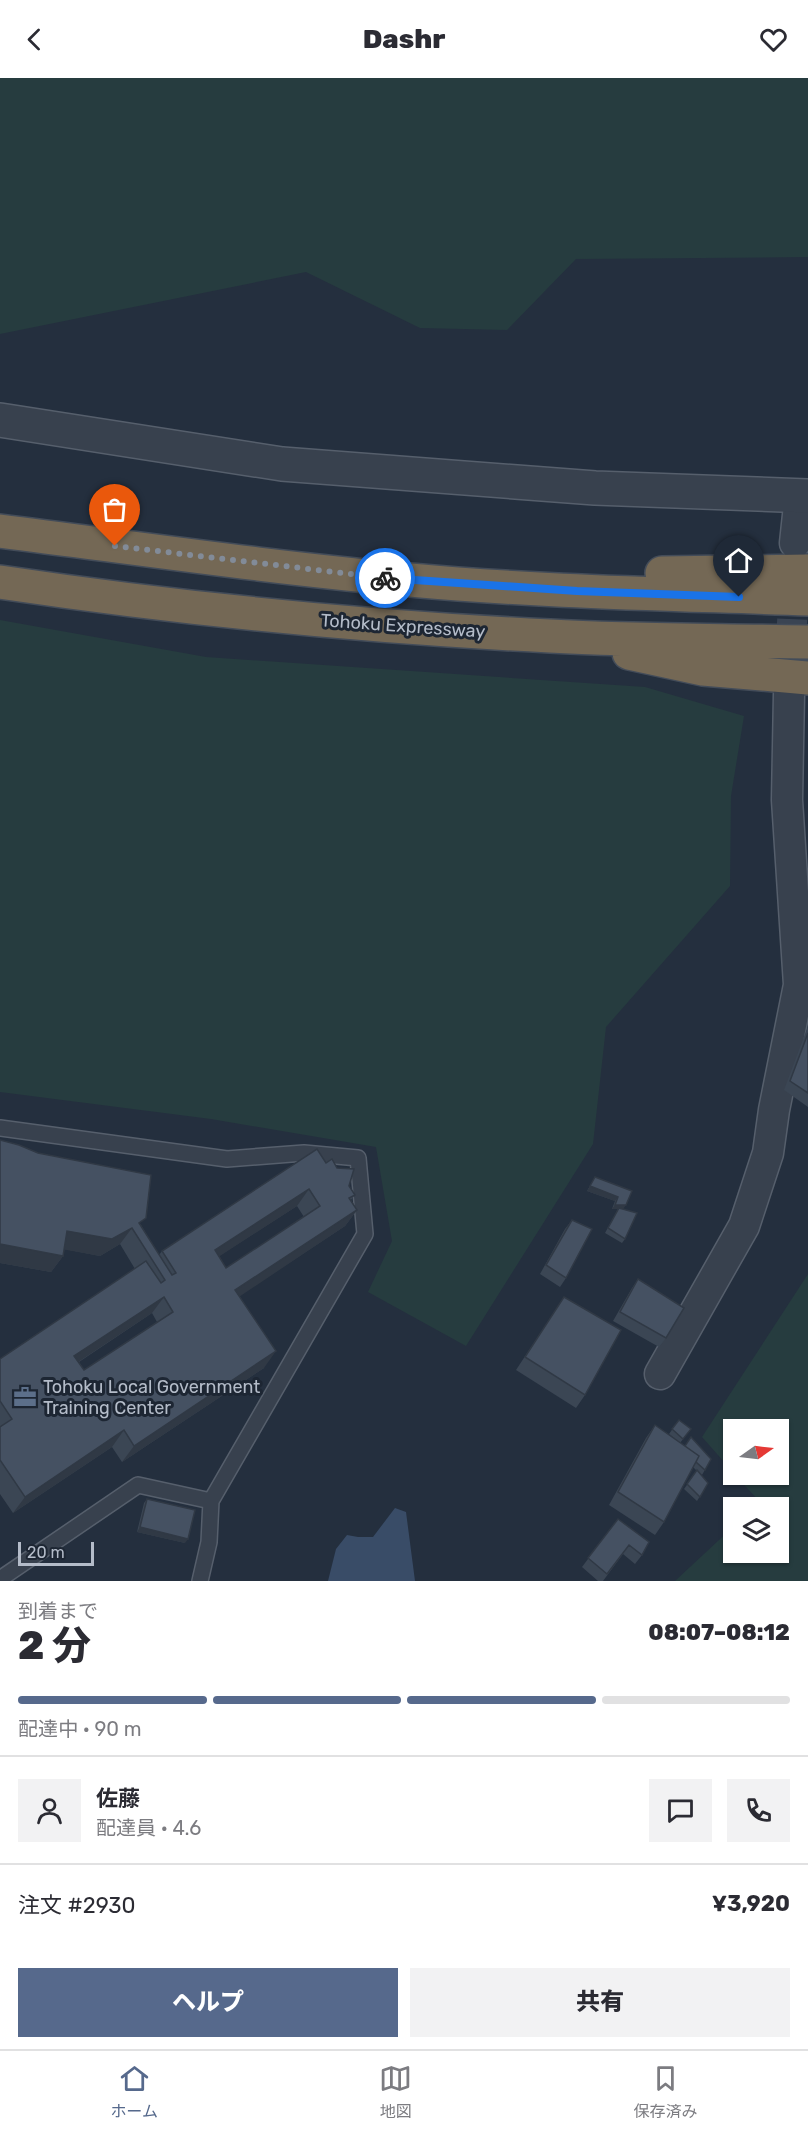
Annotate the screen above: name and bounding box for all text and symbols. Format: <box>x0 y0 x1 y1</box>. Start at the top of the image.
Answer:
icon: back <box>18 23 51 56</box>
text: Dashr <box>363 23 445 55</box>
icon: heart <box>757 23 790 56</box>
pin <box>89 484 140 546</box>
icon: bag <box>98 493 131 526</box>
pin <box>713 535 764 597</box>
icon: home <box>722 544 755 577</box>
courier <box>355 548 415 608</box>
icon: bike <box>369 562 402 595</box>
street label: Tohoku Expressway <box>320 609 486 643</box>
place label: Tohoku Local Government Training Center <box>43 1376 260 1419</box>
office icon: Tohoku Local Government Training Center <box>12 1384 38 1410</box>
north arrow <box>723 1419 789 1485</box>
map controls <box>723 1419 789 1563</box>
button: layers <box>723 1497 789 1563</box>
scale bar <box>18 1539 94 1566</box>
text: 20 m <box>27 1543 65 1562</box>
text: 到着まで <box>18 1599 98 1623</box>
text: 08:07–08:12 <box>648 1619 790 1646</box>
text: 2 分 <box>18 1623 91 1669</box>
text: 配達中 · 90 m <box>18 1717 142 1741</box>
button: person <box>18 1779 81 1842</box>
button: chat <box>649 1779 712 1842</box>
button: phone <box>727 1779 790 1842</box>
text: 佐藤 <box>96 1785 140 1812</box>
text: 配達員 · 4.6 <box>96 1816 201 1840</box>
text: ¥3,920 <box>712 1890 790 1917</box>
text: 注文 #2930 <box>18 1892 136 1919</box>
button: ヘルプ <box>18 1968 398 2037</box>
button: 共有 <box>410 1968 790 2037</box>
tab: ホーム <box>111 2062 158 2122</box>
tab: 地図 <box>379 2062 412 2122</box>
tab: 保存済み <box>633 2062 697 2122</box>

